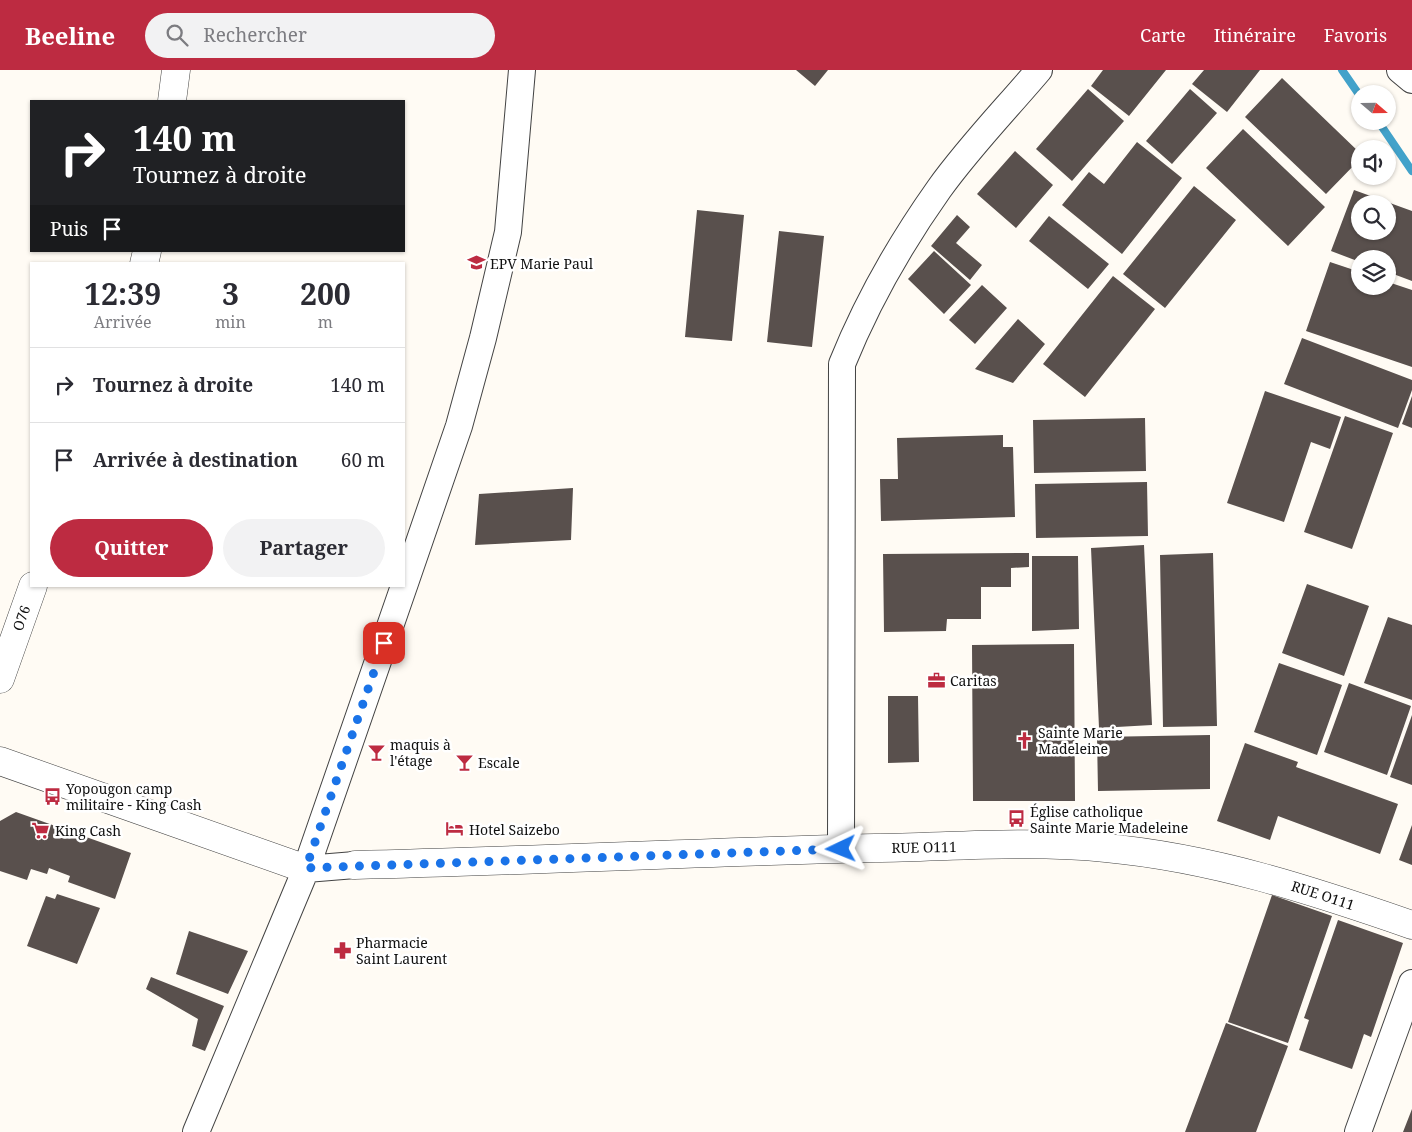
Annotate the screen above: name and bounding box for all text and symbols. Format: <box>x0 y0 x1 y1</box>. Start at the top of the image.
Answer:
search box <box>145 13 495 58</box>
text: Beeline <box>25 19 115 52</box>
icon: search <box>163 21 191 49</box>
text: Rechercher <box>203 22 307 48</box>
text: Carte <box>1140 23 1186 47</box>
text: Itinéraire <box>1214 23 1296 47</box>
text: Favoris <box>1324 23 1387 47</box>
north arrow <box>1351 85 1396 130</box>
map controls <box>1351 85 1396 295</box>
text: 140 m <box>133 114 236 161</box>
icon: right <box>50 120 115 185</box>
button: sound <box>1351 140 1396 185</box>
text: Tournez à droite <box>133 159 307 189</box>
button: search <box>1351 195 1396 240</box>
icon: arrive <box>98 215 126 243</box>
text: Puis <box>50 216 88 242</box>
button: layers <box>1351 250 1396 295</box>
school or university icon: EPV Marie Paul <box>466 253 486 273</box>
place label: EPV Marie Paul <box>490 254 594 273</box>
text: 12:39 <box>84 273 161 314</box>
text: 3 <box>222 273 239 314</box>
text: 200 <box>300 273 351 314</box>
text: Arrivée <box>94 311 152 333</box>
text: min <box>215 311 246 333</box>
text: m <box>318 311 333 333</box>
icon: right <box>50 371 78 399</box>
text: Tournez à droite <box>93 372 253 398</box>
text: 140 m <box>330 372 385 398</box>
icon: arrive <box>50 446 78 474</box>
text: Arrivée à destination <box>93 447 298 473</box>
text: 60 m <box>341 447 385 473</box>
button: Quitter <box>50 519 213 577</box>
button: Partager <box>223 519 385 577</box>
street label: O76 <box>8 602 34 633</box>
pin <box>363 622 405 664</box>
icon: arrive <box>370 629 398 657</box>
office icon: Caritas <box>926 670 946 690</box>
place label: Caritas <box>950 671 997 690</box>
place label: Sainte Marie Madeleine <box>1038 723 1123 758</box>
church icon: Sainte Marie Madeleine <box>1014 730 1034 750</box>
place label: maquis à l'étage <box>390 735 451 770</box>
bar icon: maquis à l'étage <box>366 742 386 762</box>
bar icon: Escale <box>454 752 474 772</box>
place label: Escale <box>478 753 520 772</box>
place label: Yopougon camp militaire - King Cash <box>65 779 202 814</box>
bus stop icon: Yopougon camp militaire - King Cash <box>42 786 62 806</box>
place label: Église catholique Sainte Marie Madeleine <box>1030 802 1188 837</box>
bus stop icon: Église catholique Sainte Marie Madeleine <box>1006 809 1026 829</box>
hotel icon: Hotel Saizebo <box>445 819 465 839</box>
supermarket icon: King Cash <box>31 820 51 840</box>
place label: Hotel Saizebo <box>469 820 560 839</box>
place label: King Cash <box>55 821 121 840</box>
position arrow <box>814 822 866 874</box>
street label: RUE O111 <box>891 837 957 857</box>
street label: RUE O111 <box>1289 876 1357 914</box>
place label: Pharmacie Saint Laurent <box>356 933 447 968</box>
pharmacy icon: Pharmacie Saint Laurent <box>332 940 352 960</box>

